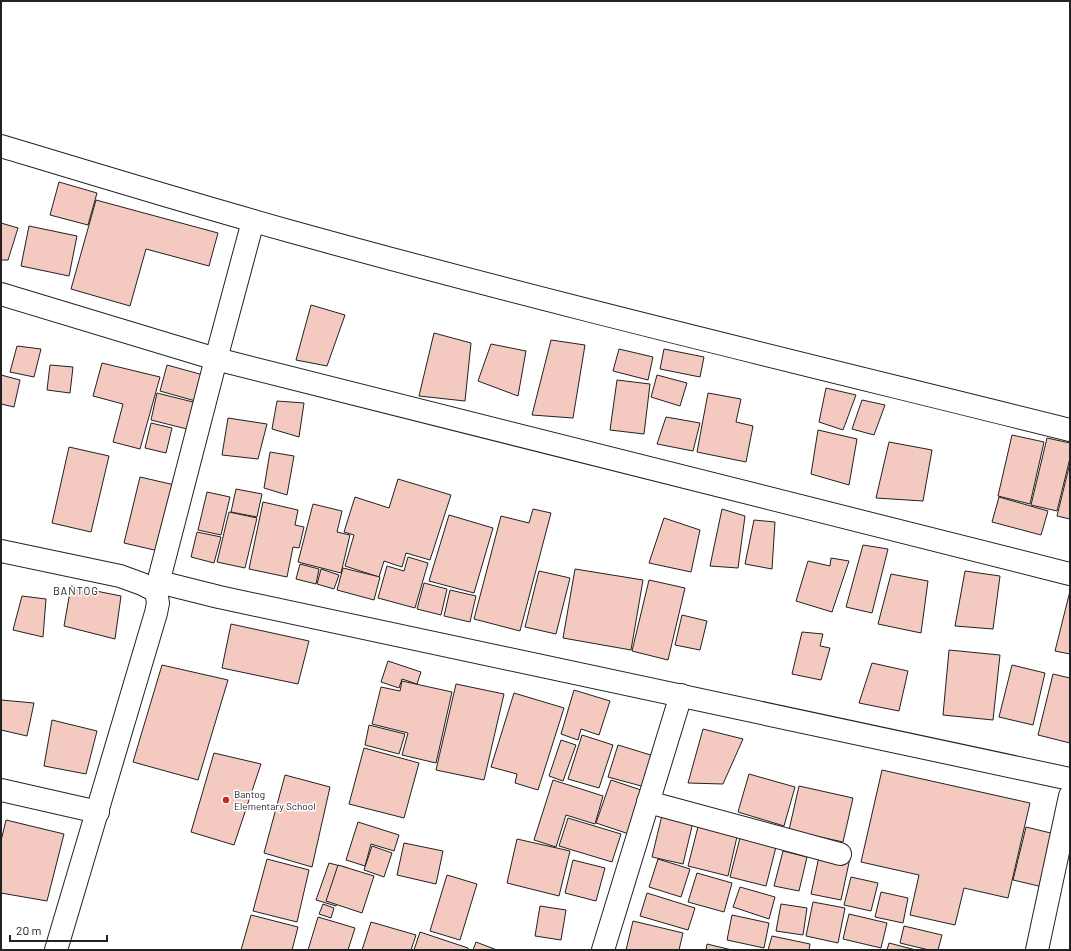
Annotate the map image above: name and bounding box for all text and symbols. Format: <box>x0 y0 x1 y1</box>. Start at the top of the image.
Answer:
district label: BANTOG <box>53 584 99 597</box>
place label: Bantog Elementary School <box>234 788 315 812</box>
marker: Bantog Elementary School <box>221 795 231 805</box>
scale bar <box>10 917 107 943</box>
text: 20 m <box>16 923 42 937</box>

